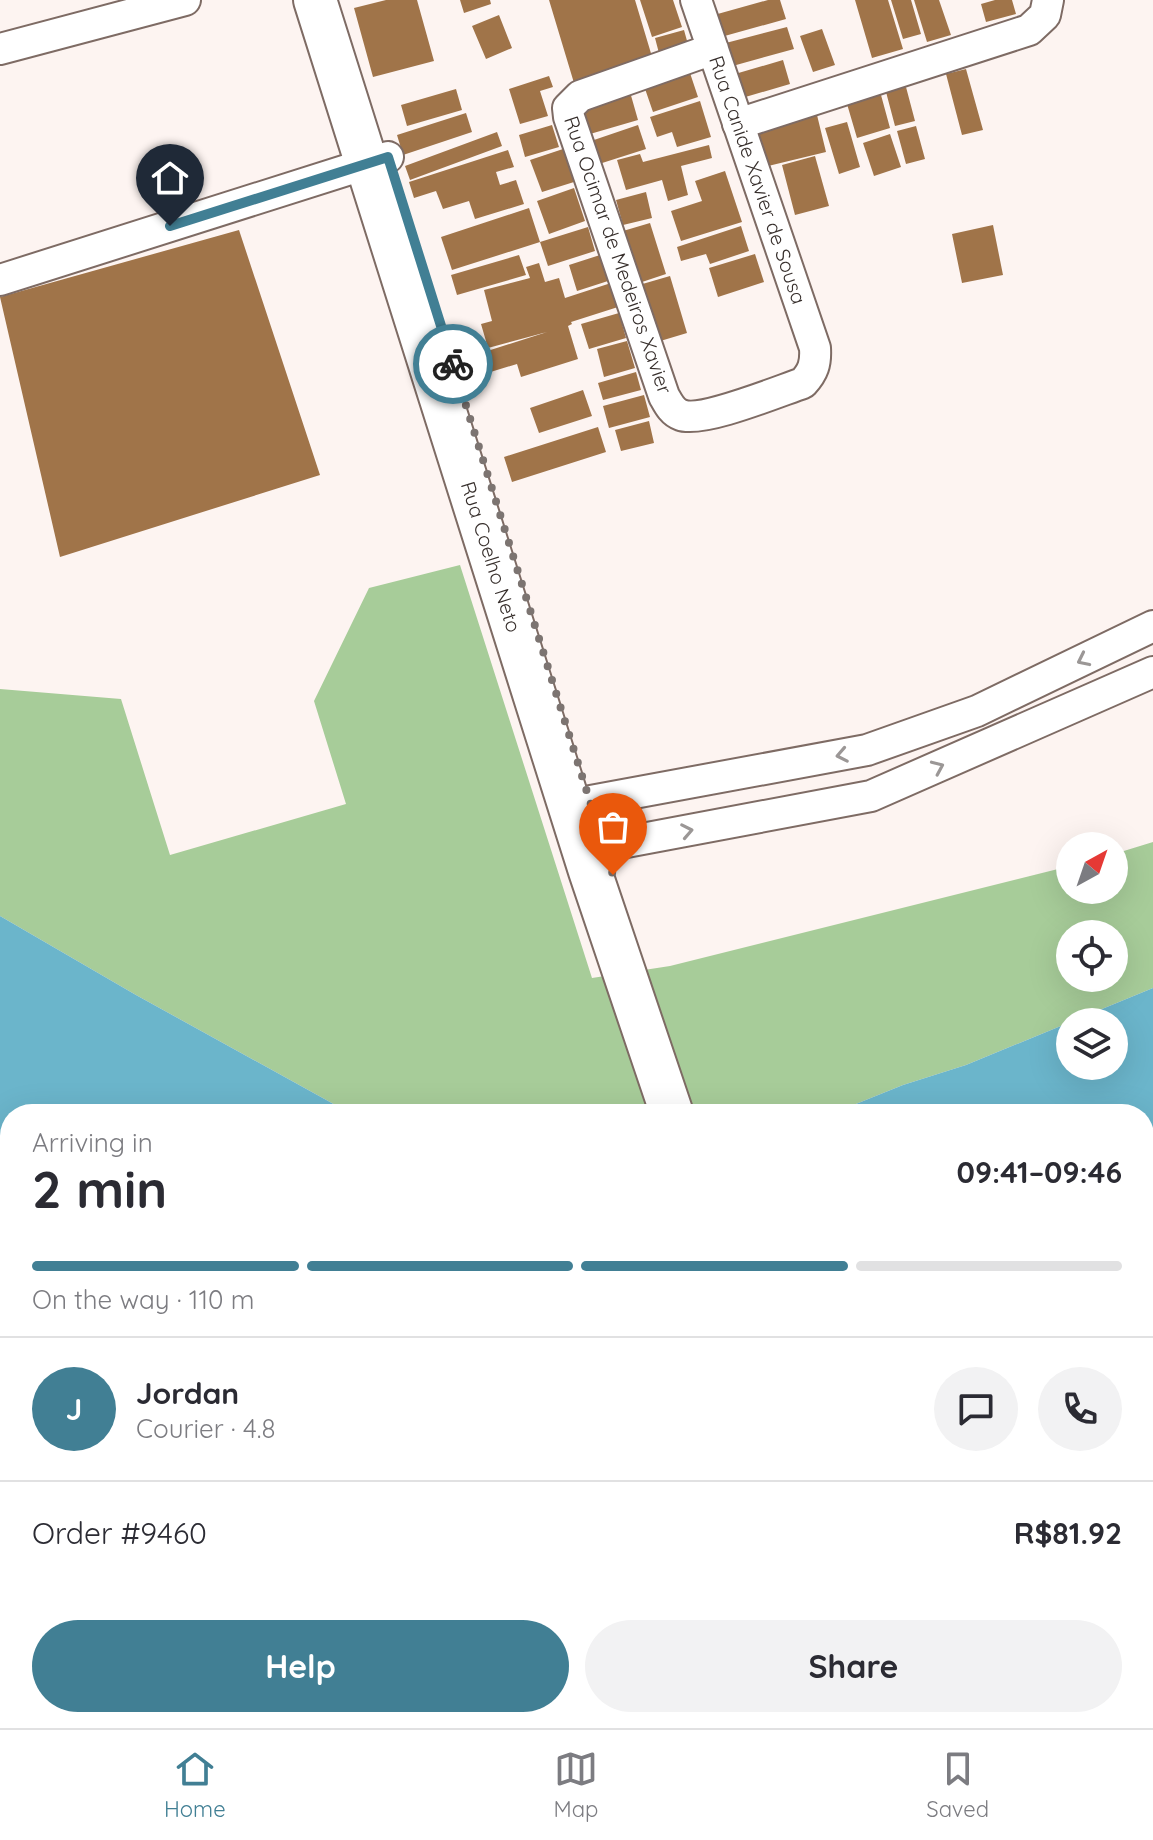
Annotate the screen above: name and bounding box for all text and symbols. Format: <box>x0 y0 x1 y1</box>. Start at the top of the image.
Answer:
street label: Rua Canide Xavier de Sousa <box>704 52 812 307</box>
street label: Rua Ocimar de Medeiros Xavier <box>559 113 678 397</box>
pin <box>136 144 204 226</box>
icon: home <box>148 156 192 200</box>
courier <box>413 324 493 404</box>
icon: bike <box>431 342 475 386</box>
street label: Rua Coelho Neto <box>456 478 527 635</box>
one-way arrow <box>1076 650 1091 666</box>
one-way arrow <box>835 745 848 762</box>
one-way arrow <box>930 760 944 776</box>
pin <box>579 793 647 875</box>
icon: bag <box>591 805 635 849</box>
one-way arrow <box>681 823 694 840</box>
north arrow <box>1056 832 1128 904</box>
map controls <box>1056 832 1128 1080</box>
button: locate <box>1056 920 1128 992</box>
button: layers <box>1056 1008 1128 1080</box>
text: Arriving in <box>32 1126 153 1159</box>
text: 09:41–09:46 <box>957 1153 1122 1191</box>
text: 2 min <box>32 1156 167 1221</box>
text: On the way · 110 m <box>32 1283 254 1316</box>
button: chat <box>934 1367 1018 1451</box>
button: phone <box>1038 1367 1122 1451</box>
text: Jordan <box>136 1374 239 1412</box>
text: J <box>66 1390 82 1428</box>
text: Courier · 4.8 <box>136 1412 275 1445</box>
text: Order #9460 <box>32 1514 207 1552</box>
text: R$81.92 <box>1014 1514 1122 1552</box>
button: Help <box>32 1620 569 1712</box>
button: Share <box>585 1620 1122 1712</box>
tab: Home <box>164 1747 226 1823</box>
tab: Map <box>554 1747 598 1823</box>
tab: Saved <box>926 1747 989 1823</box>

